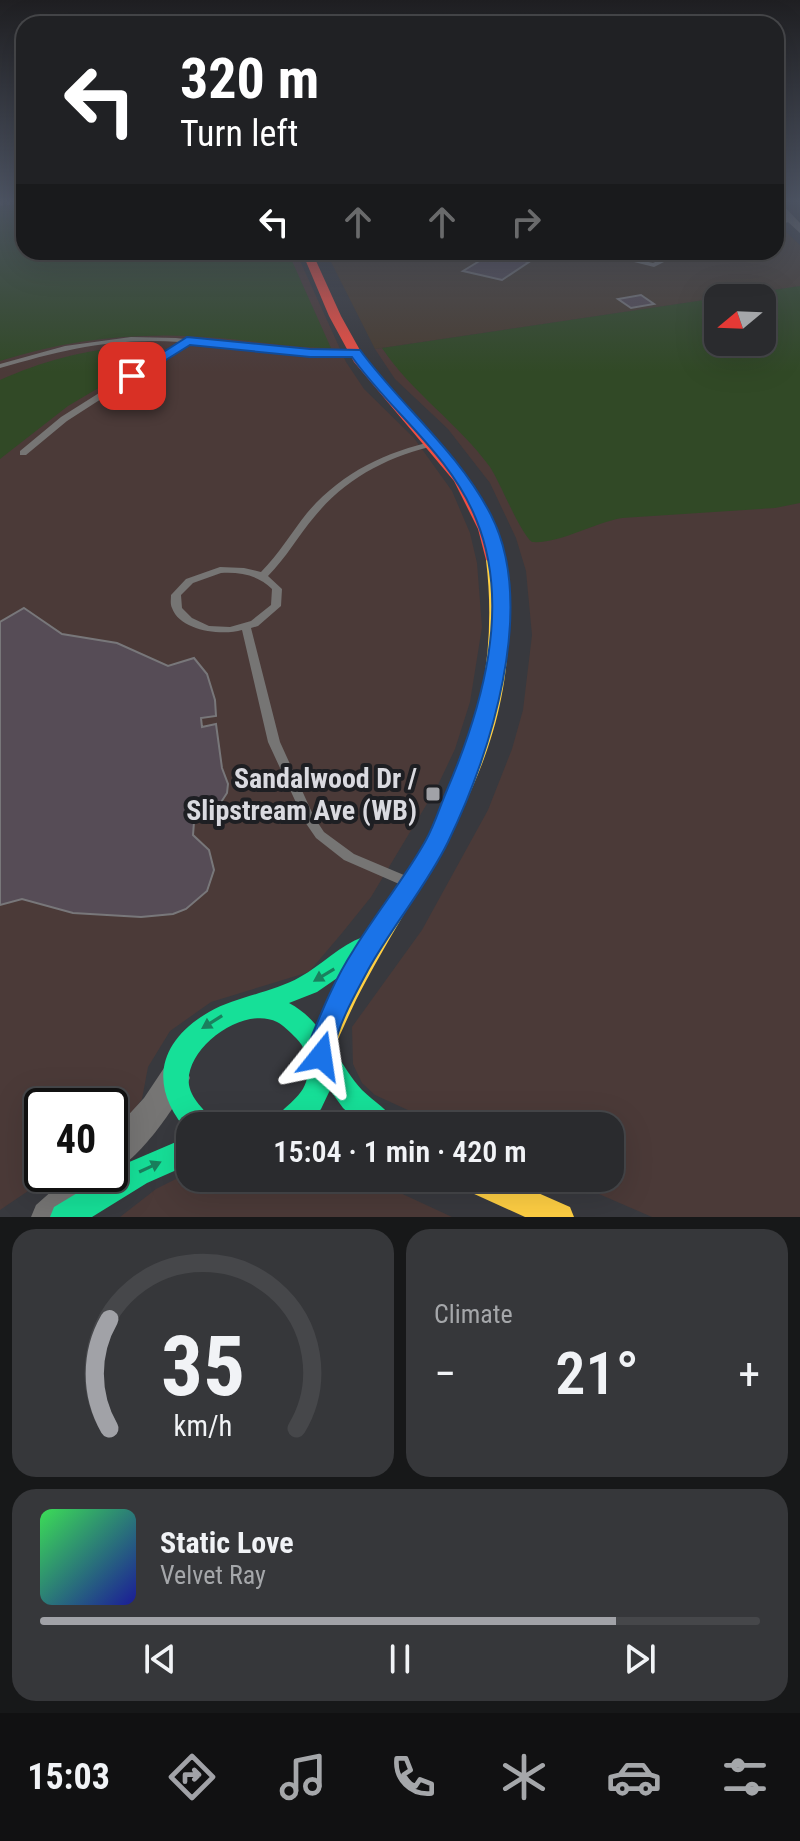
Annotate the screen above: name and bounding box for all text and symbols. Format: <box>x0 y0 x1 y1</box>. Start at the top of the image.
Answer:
text: 320 m <box>180 46 319 112</box>
icon: left <box>48 48 152 152</box>
text: Turn left <box>180 113 298 155</box>
icon: left <box>252 200 296 244</box>
icon: ahead <box>336 200 380 244</box>
icon: ahead <box>420 200 464 244</box>
icon: right <box>504 200 548 244</box>
north arrow <box>704 284 776 356</box>
map controls <box>704 284 776 356</box>
pin <box>98 342 166 410</box>
icon: arrive <box>110 354 154 398</box>
place label: Sandalwood Dr / Slipstream Ave (WB) <box>186 762 417 827</box>
marker: Sandalwood Dr / Slipstream Ave (WB) <box>424 785 442 803</box>
one-way arrow <box>313 968 335 982</box>
one-way arrow <box>202 1014 223 1029</box>
position arrow <box>279 1014 363 1098</box>
speed limit sign: 40 <box>24 1088 128 1192</box>
text: 15:04 · 1 min · 420 m <box>273 1134 527 1169</box>
one-way arrow <box>139 1160 162 1174</box>
text: Climate <box>434 1299 513 1329</box>
text: 35 <box>161 1318 245 1415</box>
text: 21° <box>555 1338 639 1409</box>
text: − <box>434 1348 456 1400</box>
text: + <box>738 1348 760 1400</box>
text: km/h <box>174 1409 232 1443</box>
text: Static Love <box>160 1525 294 1560</box>
text: Velvet Ray <box>160 1560 266 1590</box>
icon: previous <box>138 1637 182 1681</box>
icon: pause <box>378 1637 422 1681</box>
icon: next <box>618 1637 662 1681</box>
icon: directions <box>164 1749 220 1805</box>
icon: music <box>275 1749 331 1805</box>
icon: phone <box>385 1749 441 1805</box>
icon: climate <box>496 1749 552 1805</box>
icon: car <box>606 1749 662 1805</box>
icon: filters <box>717 1749 773 1805</box>
text: 15:03 <box>27 1756 110 1798</box>

